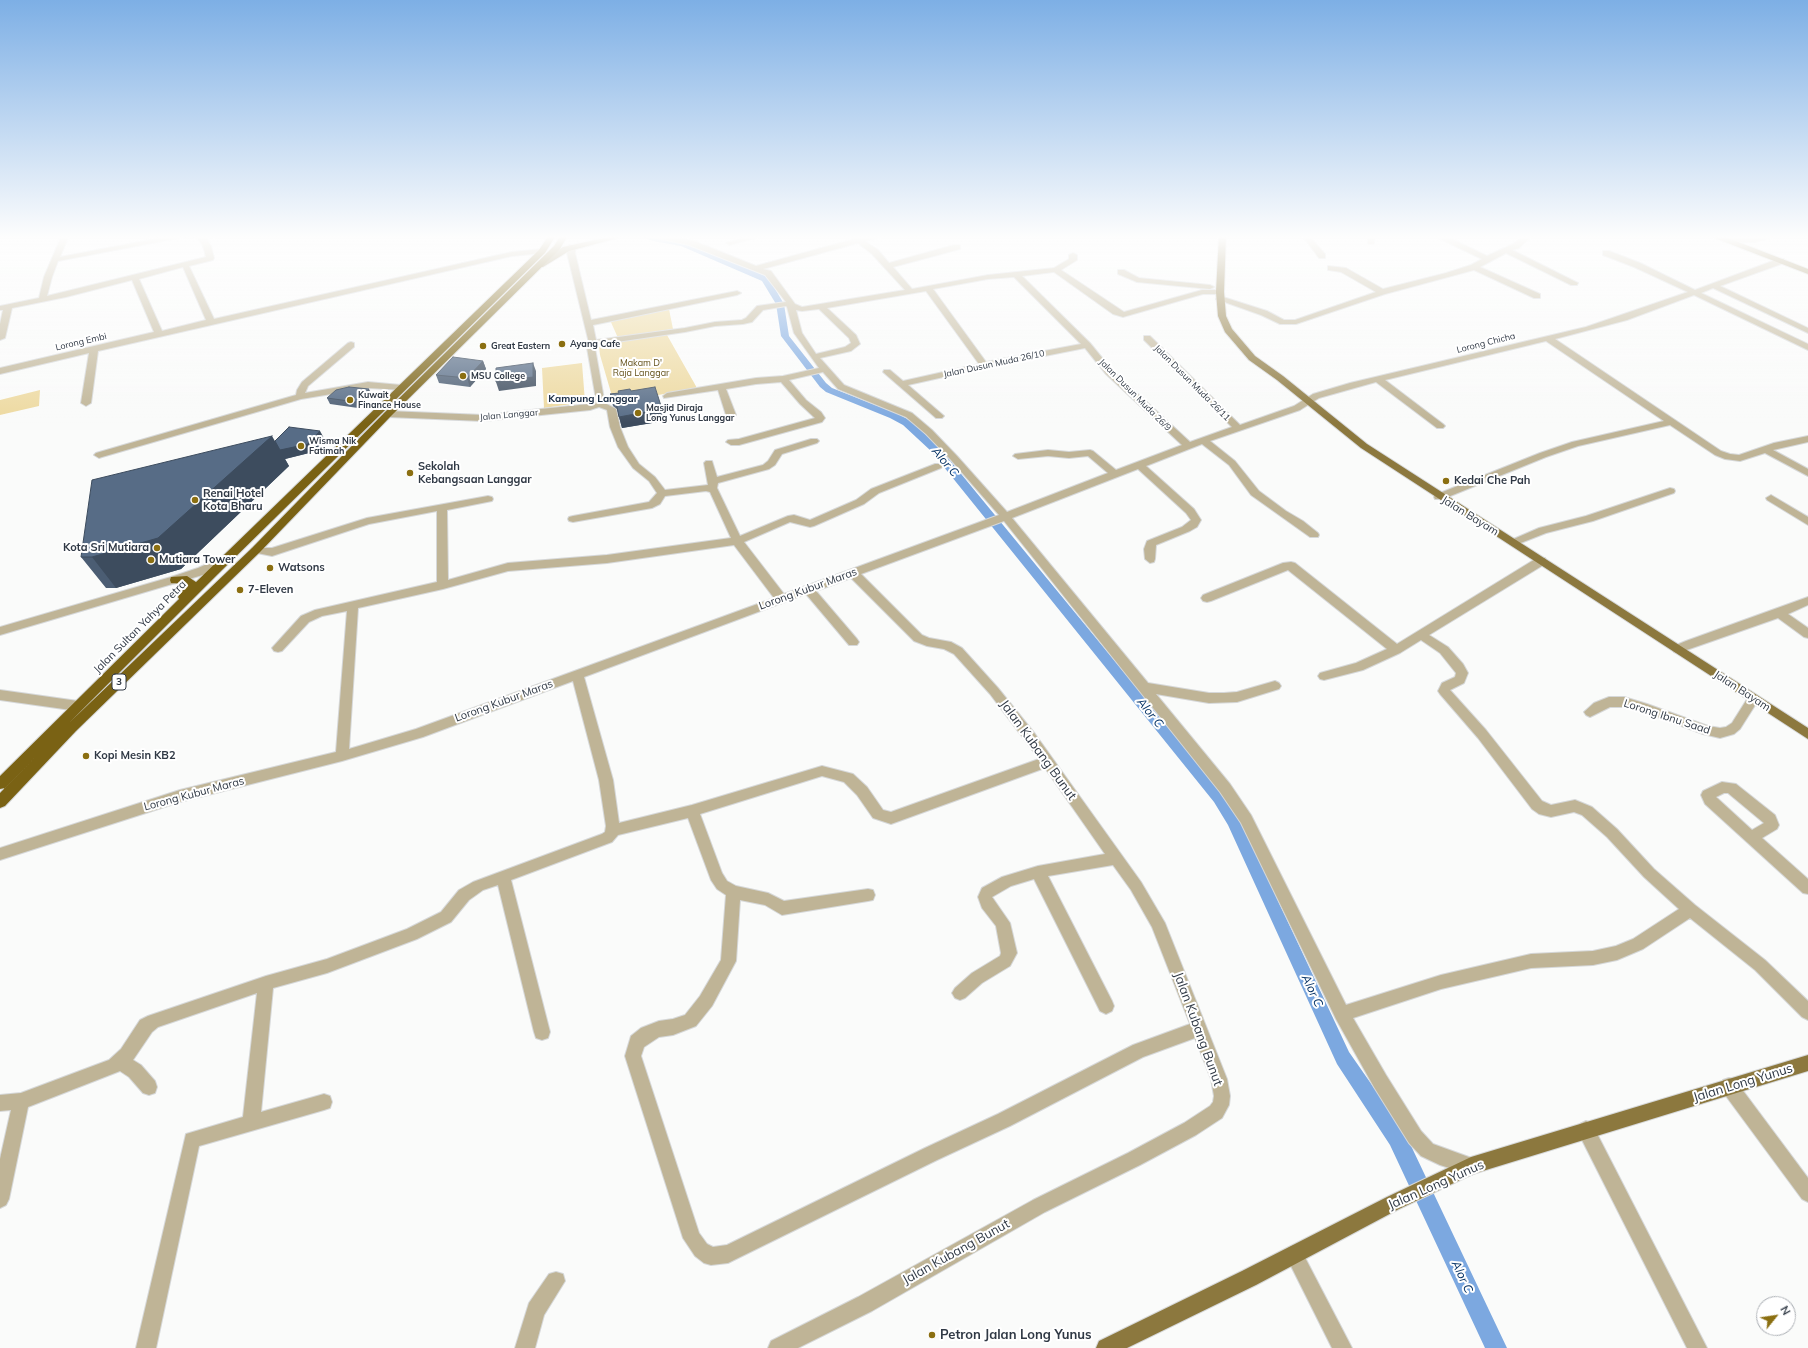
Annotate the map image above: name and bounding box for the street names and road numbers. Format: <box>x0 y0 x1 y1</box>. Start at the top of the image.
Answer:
street label: Lorong Chicha <box>1456 330 1516 356</box>
street label: Lorong Embi <box>54 331 108 353</box>
street label: Jalan Dusun Muda 26/11 <box>1152 343 1232 423</box>
street label: Jalan Dusun Muda 26/10 <box>943 348 1045 380</box>
street label: Jalan Dusun Muda 26/9 <box>1097 357 1173 433</box>
street label: Jalan Langgar <box>479 407 539 423</box>
street label: Jalan Bayam <box>1439 493 1501 539</box>
street label: Lorong Kubur Maras <box>757 565 859 613</box>
street label: Jalan Sultan Yahya Petra <box>91 578 189 676</box>
street label: Jalan Bayam <box>1711 668 1773 714</box>
road number: 3 <box>112 674 126 690</box>
street label: Lorong Kubur Maras <box>453 677 555 725</box>
street label: Jalan Kubang Bunut <box>996 697 1080 803</box>
street label: Lorong Ibnu Saad <box>1622 697 1712 737</box>
street label: Lorong Kubur Maras <box>142 774 246 814</box>
street label: Jalan Kubang Bunut <box>1170 970 1226 1088</box>
street label: Jalan Long Yunus <box>1691 1060 1795 1106</box>
street label: Jalan Long Yunus <box>1386 1157 1486 1213</box>
street label: Jalan Kubang Bunut <box>900 1216 1012 1288</box>

